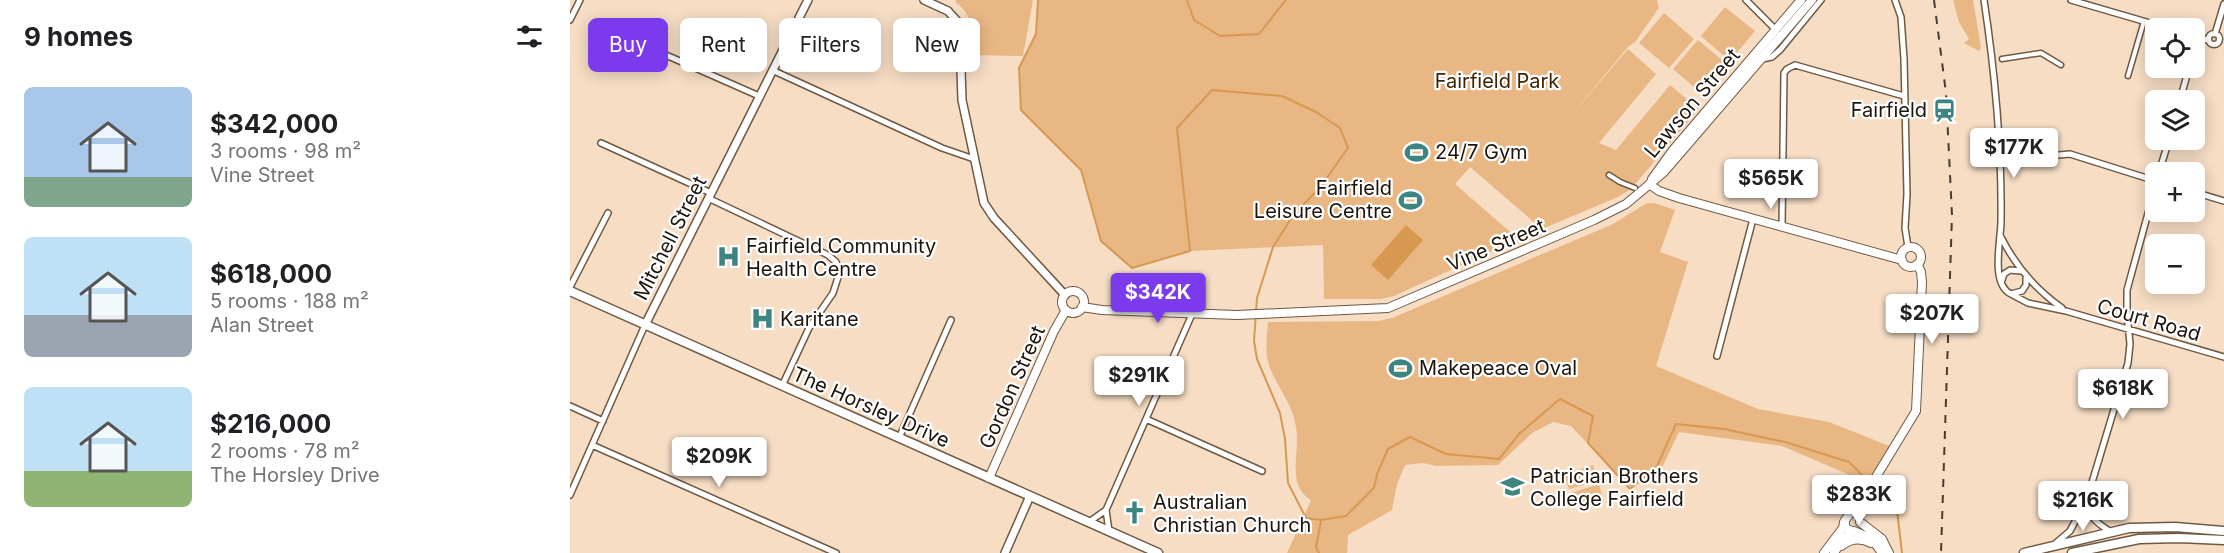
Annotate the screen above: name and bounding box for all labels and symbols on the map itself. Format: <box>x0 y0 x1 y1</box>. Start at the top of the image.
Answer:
street label: Lawson Street <box>1639 43 1745 163</box>
park label: Fairfield Park <box>1435 69 1559 93</box>
station icon: Fairfield <box>1932 97 1958 123</box>
place label: Fairfield <box>1851 98 1927 122</box>
pin: $177K <box>1972 128 2056 179</box>
sports icon: 24/7 Gym <box>1404 139 1430 165</box>
place label: 24/7 Gym <box>1435 140 1528 164</box>
pin: $565K <box>1729 159 1813 210</box>
street label: Mitchell Street <box>628 172 712 304</box>
place label: Fairfield Leisure Centre <box>1254 176 1392 223</box>
sports icon: Fairfield Leisure Centre <box>1397 187 1423 213</box>
street label: Vine Street <box>1443 213 1549 276</box>
place label: Fairfield Community Health Centre <box>746 234 936 281</box>
hospital icon: Fairfield Community Health Centre <box>715 244 741 270</box>
pin: $342K <box>1116 273 1200 324</box>
pin: $207K <box>1890 294 1974 345</box>
street label: Court Road <box>2094 294 2204 346</box>
hospital icon: Karitane <box>749 306 775 332</box>
place label: Karitane <box>780 307 859 331</box>
street label: Gordon Street <box>974 321 1050 452</box>
sports icon: Makepeace Oval <box>1388 355 1414 381</box>
pin: $291K <box>1097 356 1181 407</box>
place label: Makepeace Oval <box>1419 356 1577 380</box>
street label: The Horsley Drive <box>789 362 953 452</box>
pin: $618K <box>2081 369 2165 420</box>
pin: $209K <box>677 437 761 488</box>
place label: Patrician Brothers College Fairfield <box>1530 464 1699 511</box>
school or university icon: Patrician Brothers College Fairfield <box>1499 474 1525 500</box>
pin: $283K <box>1817 475 1901 526</box>
pin: $216K <box>2041 481 2125 532</box>
place label: Australian Christian Church <box>1153 490 1311 537</box>
church icon: Australian Christian Church <box>1122 500 1148 526</box>

